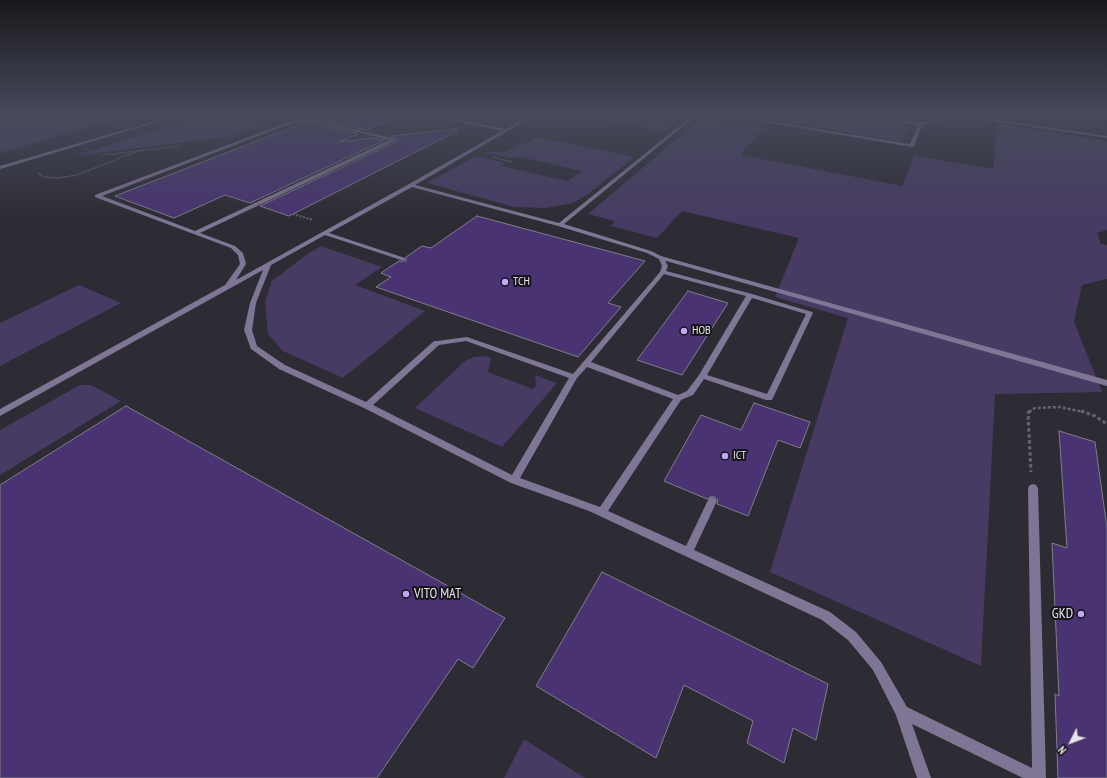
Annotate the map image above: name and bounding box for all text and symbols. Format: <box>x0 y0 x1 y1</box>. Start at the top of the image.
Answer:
place label: TCH <box>513 275 530 289</box>
marker: TCH <box>500 277 510 287</box>
place label: HOB <box>692 324 711 338</box>
marker: HOB <box>679 326 689 336</box>
place label: ICT <box>733 449 746 463</box>
marker: ICT <box>720 451 730 461</box>
place label: VITO MAT <box>414 586 461 602</box>
marker: VITO MAT <box>401 589 411 599</box>
place label: GKD <box>1052 606 1073 622</box>
marker: GKD <box>1076 609 1086 619</box>
north arrow <box>1051 722 1091 762</box>
text: N <box>1055 743 1069 757</box>

